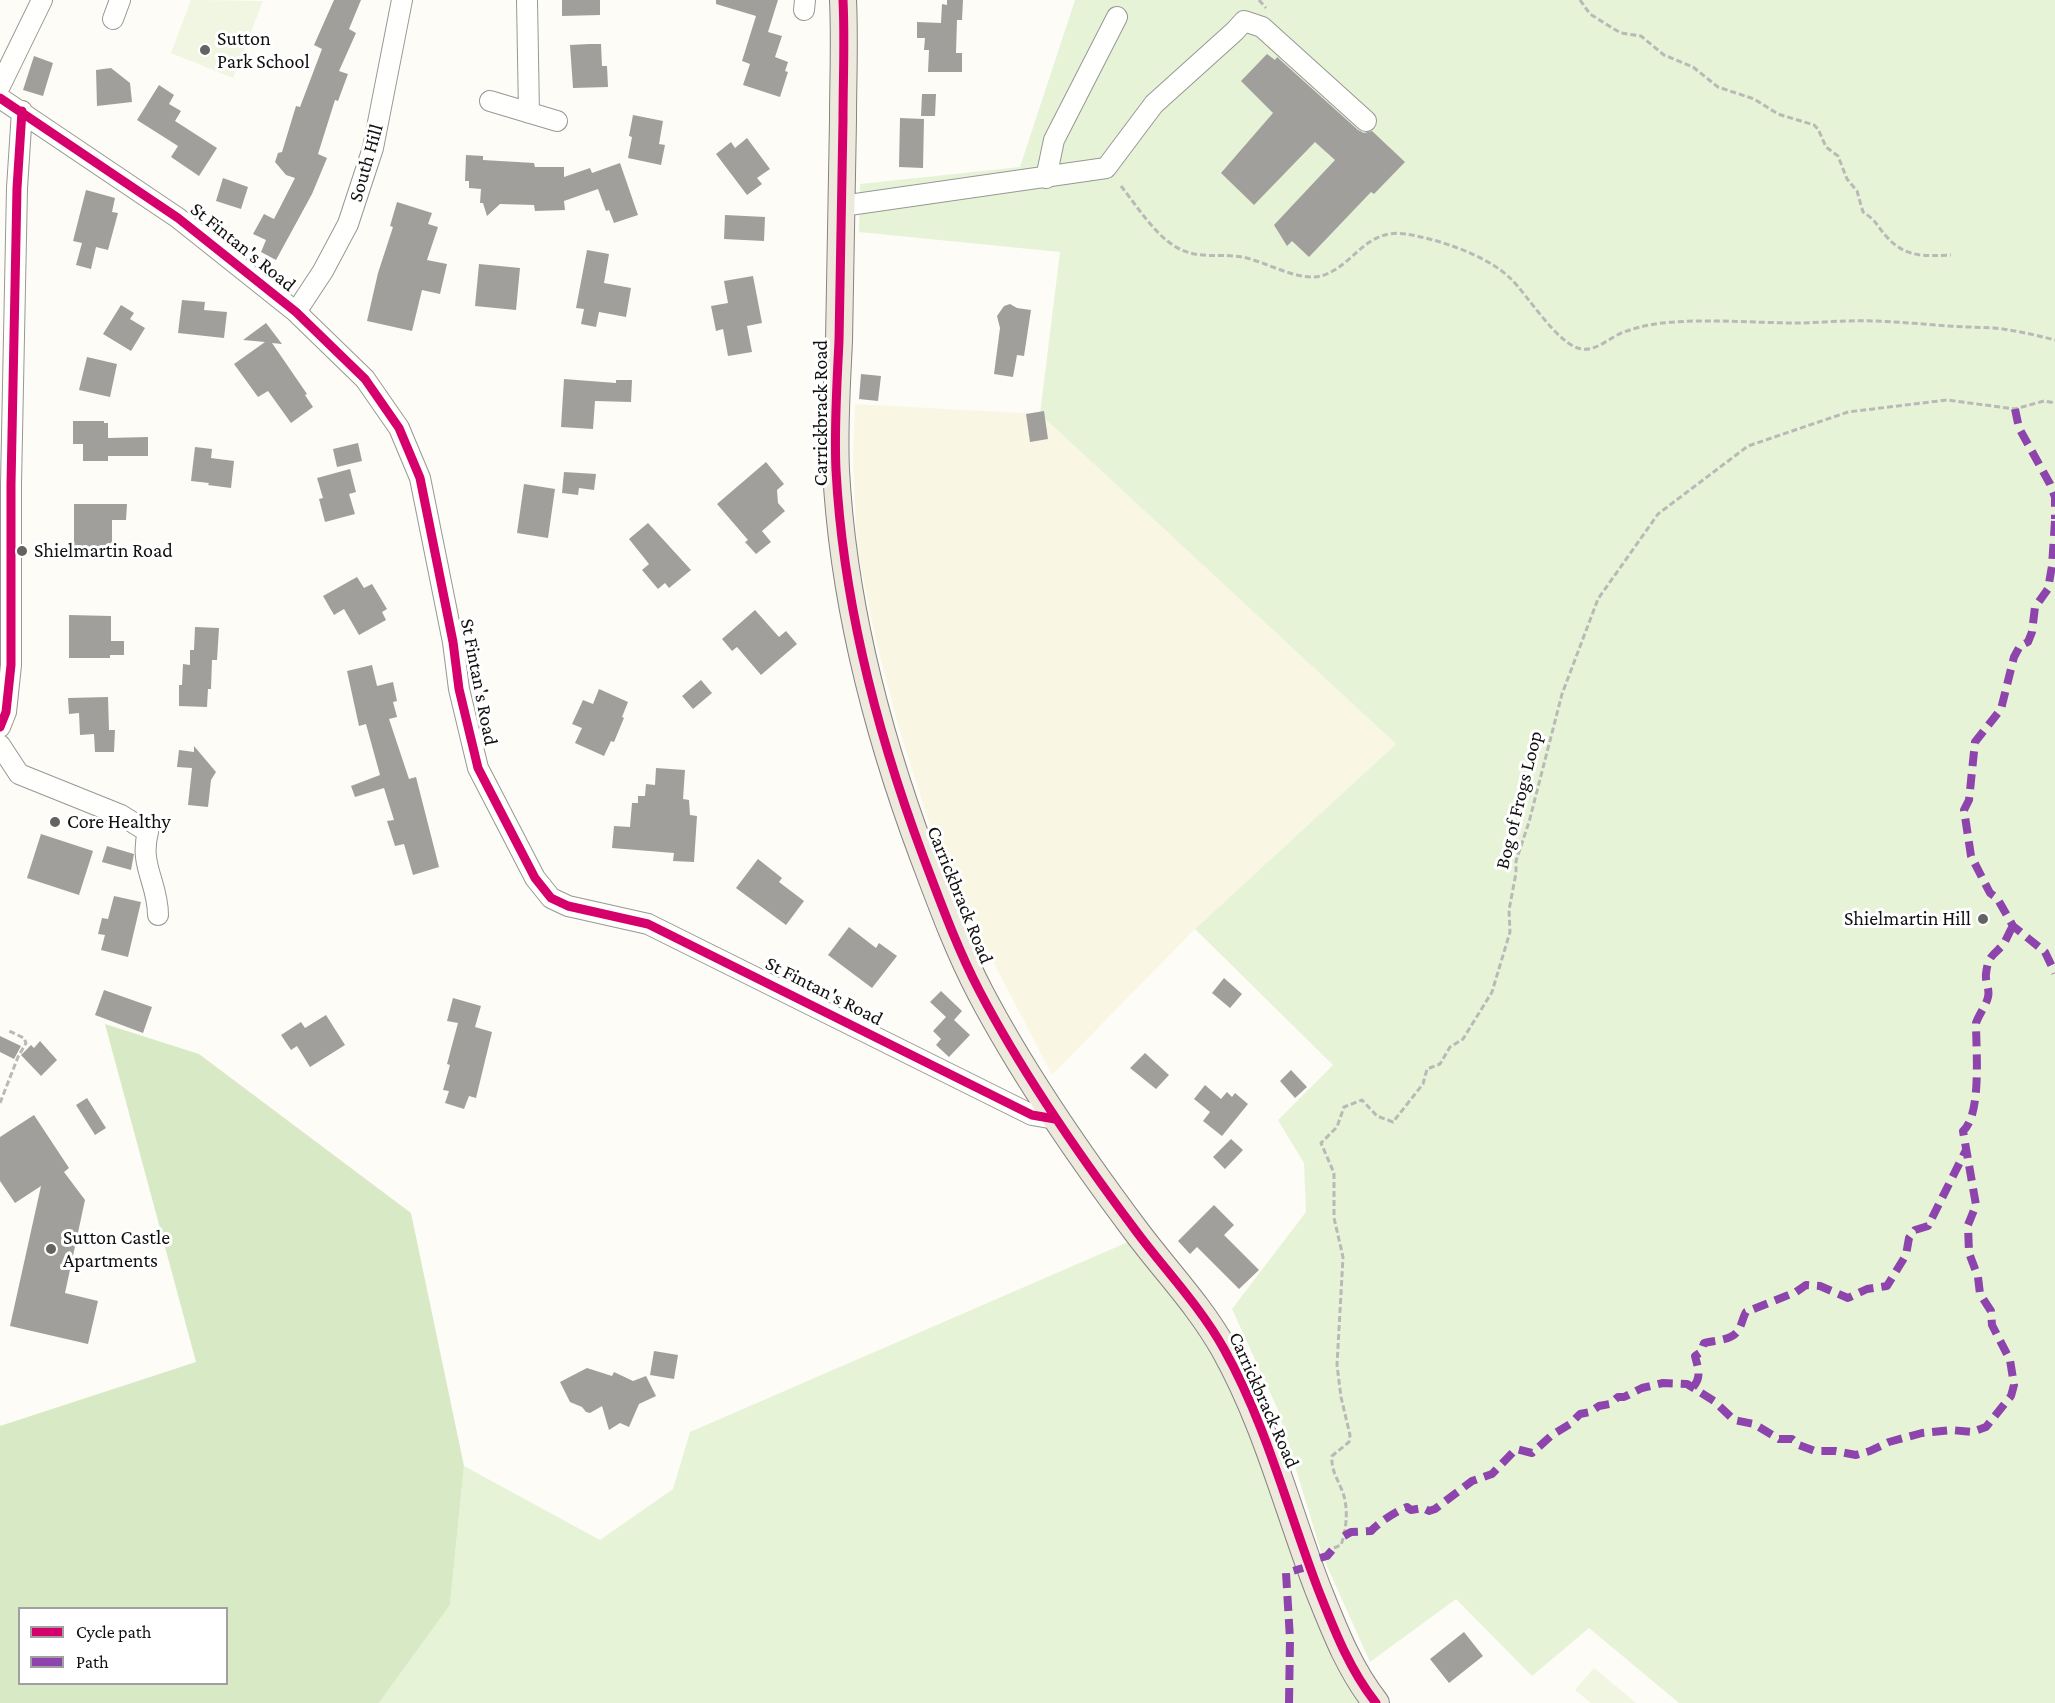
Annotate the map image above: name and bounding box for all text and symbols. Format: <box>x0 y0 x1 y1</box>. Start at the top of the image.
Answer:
place label: Sutton Park School <box>217 27 310 74</box>
marker: Sutton Park School <box>198 43 212 57</box>
street label: South Hill <box>343 121 389 205</box>
street label: St Fintan's Road <box>185 197 301 297</box>
street label: Carrickbrack Road <box>809 340 833 486</box>
place label: Shielmartin Road <box>34 539 173 563</box>
marker: Shielmartin Road <box>15 544 29 558</box>
street label: St Fintan's Road <box>455 617 503 747</box>
street label: Bog of Frogs Loop <box>1490 728 1548 872</box>
place label: Core Healthy <box>67 810 171 834</box>
marker: Core Healthy <box>48 815 62 829</box>
street label: Carrickbrack Road <box>921 823 999 967</box>
place label: Shielmartin Hill <box>1844 907 1971 931</box>
marker: Shielmartin Hill <box>1976 912 1990 926</box>
street label: St Fintan's Road <box>761 951 887 1031</box>
place label: Sutton Castle Apartments <box>63 1226 170 1273</box>
marker: Sutton Castle Apartments <box>44 1242 58 1256</box>
street label: Carrickbrack Road <box>1223 1328 1305 1472</box>
legend <box>18 1607 228 1685</box>
text: Cycle path <box>76 1622 151 1642</box>
text: Path <box>76 1652 109 1672</box>

